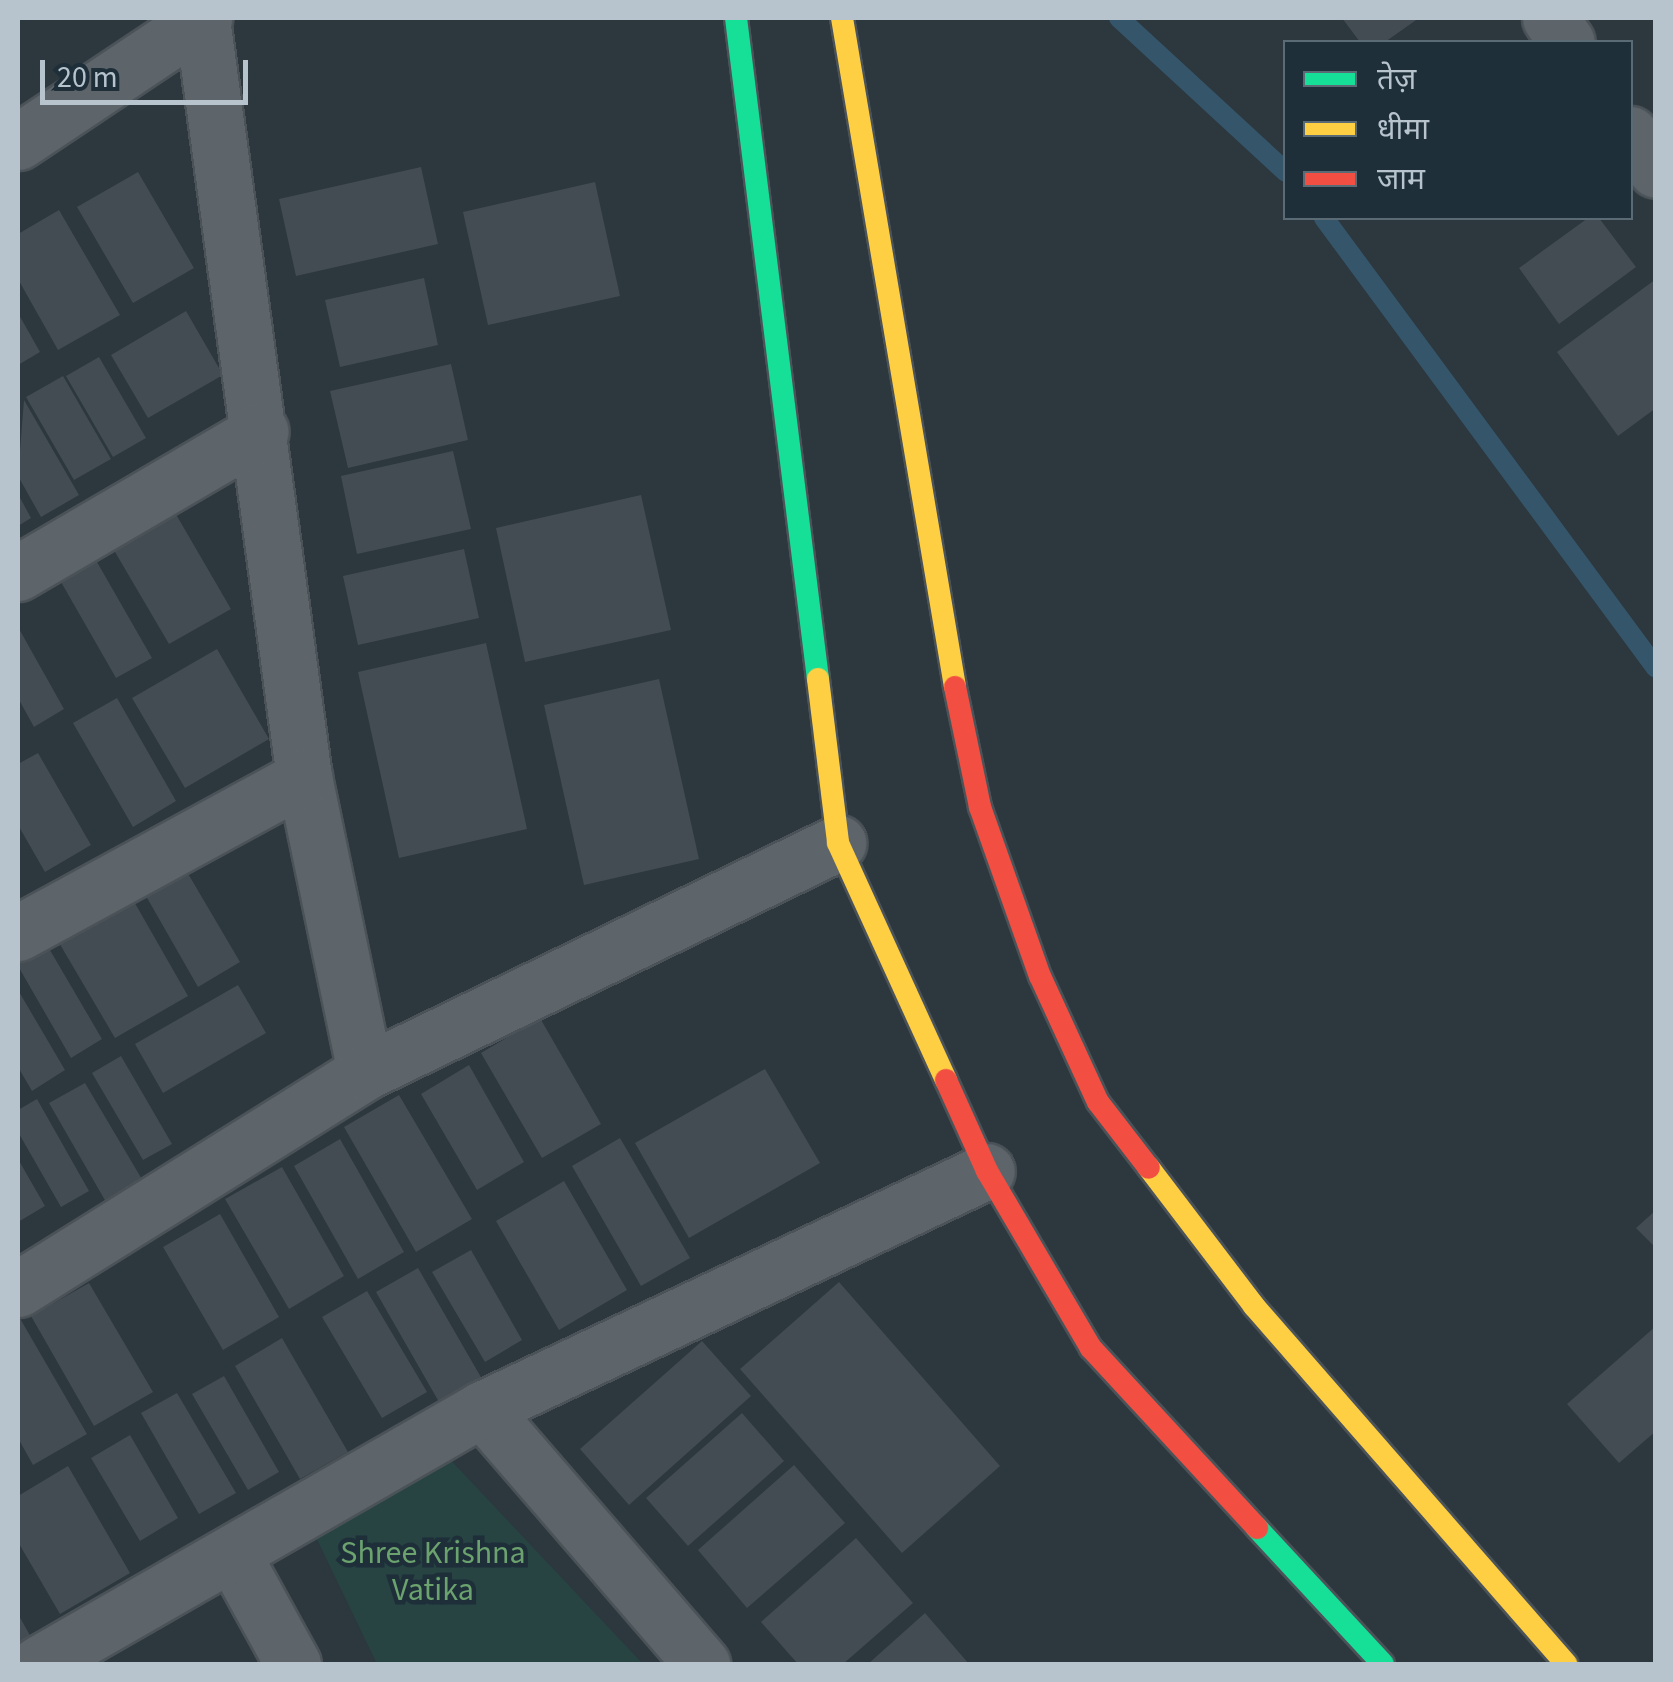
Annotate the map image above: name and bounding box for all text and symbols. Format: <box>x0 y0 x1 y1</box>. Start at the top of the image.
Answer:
scale bar <box>45 40 252 102</box>
legend <box>1283 40 1633 220</box>
text: 20 m <box>57 56 118 99</box>
text: तेज़ <box>1377 58 1416 101</box>
text: धीमा <box>1377 108 1429 151</box>
text: जाम <box>1377 158 1425 201</box>
park label: Shree Krishna Vatika <box>340 1535 526 1610</box>

